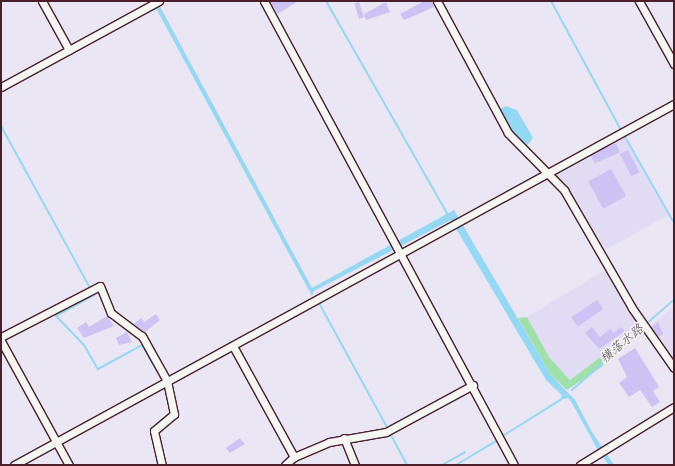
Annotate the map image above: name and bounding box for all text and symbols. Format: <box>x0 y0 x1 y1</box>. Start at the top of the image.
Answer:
water label: 横落水路 <box>597 321 647 367</box>

